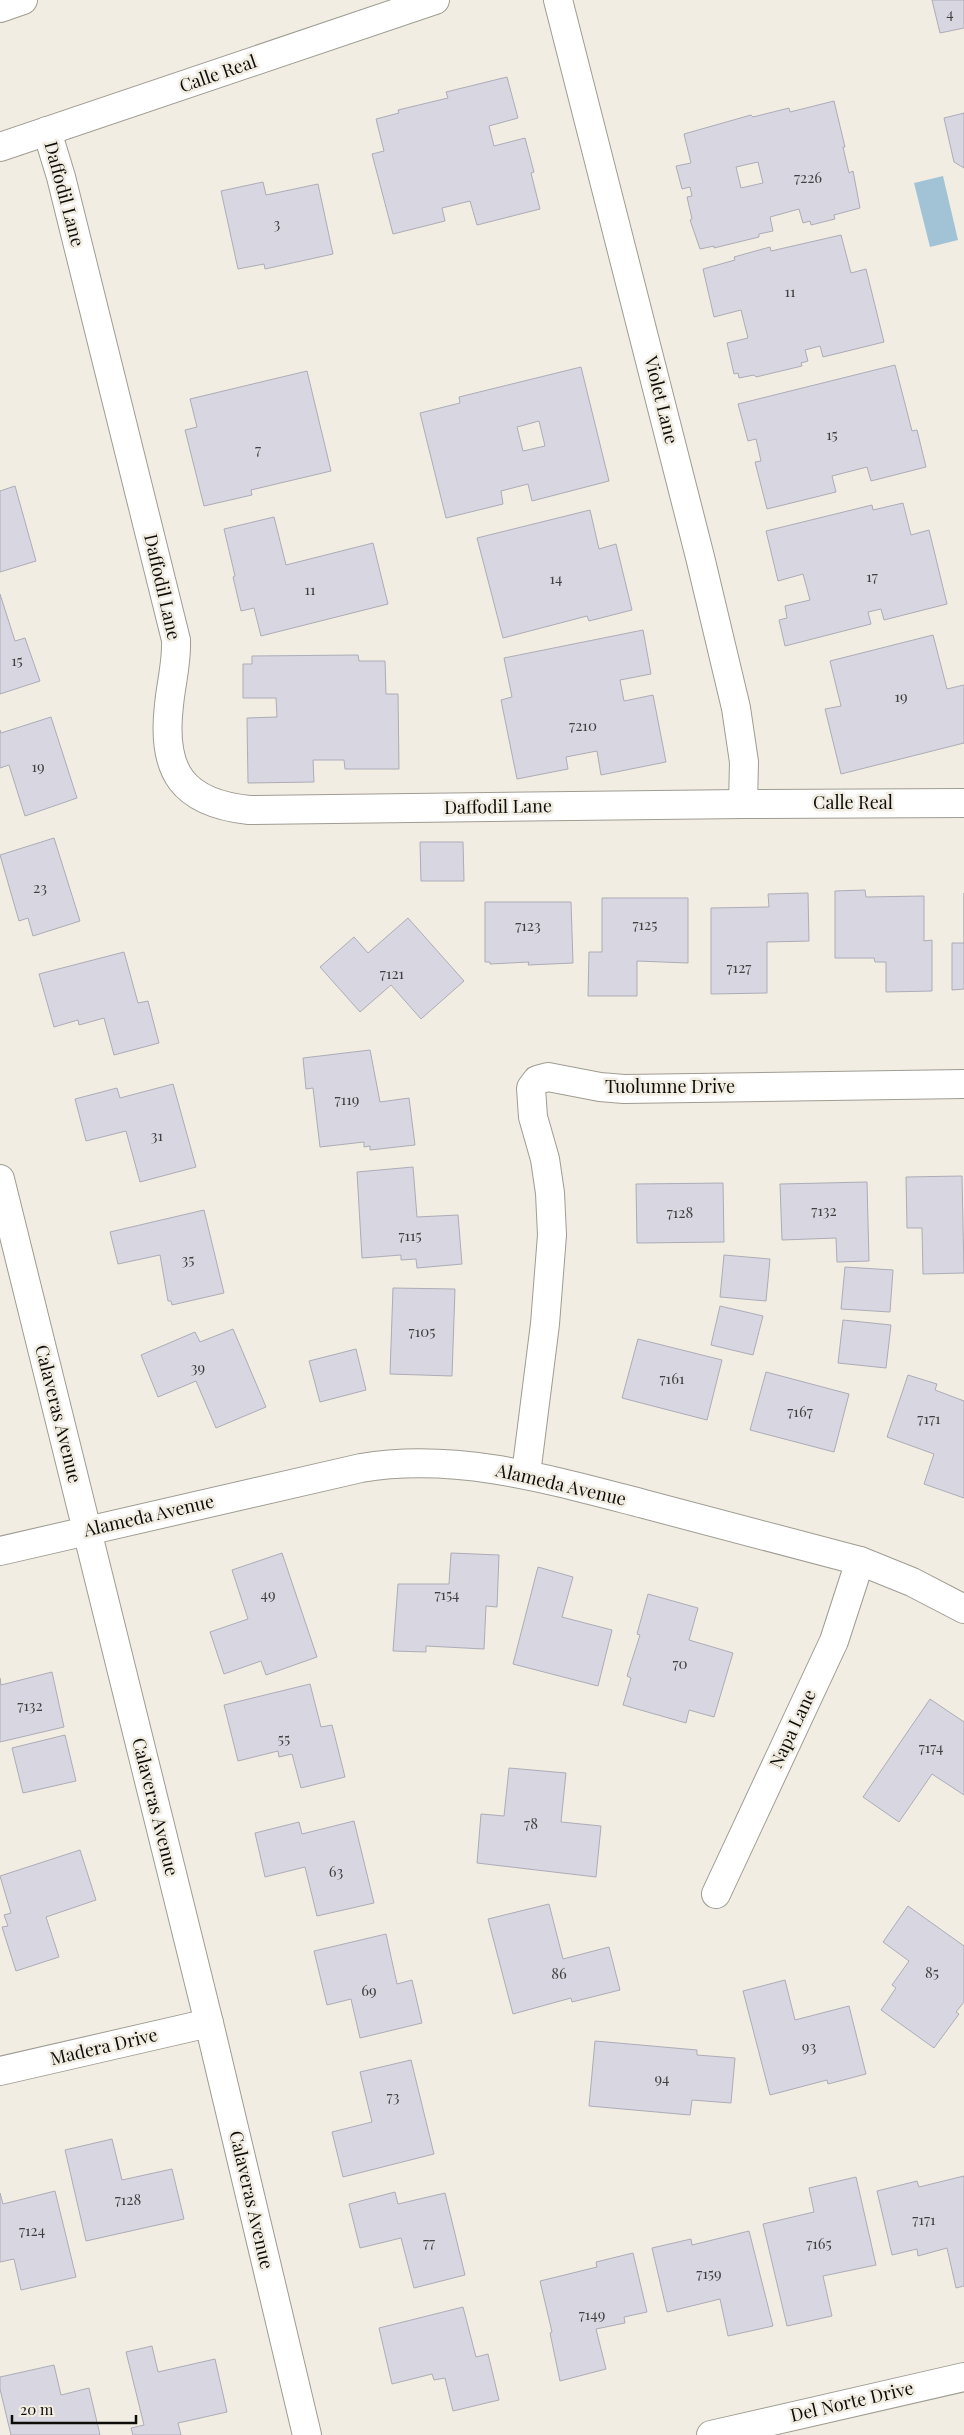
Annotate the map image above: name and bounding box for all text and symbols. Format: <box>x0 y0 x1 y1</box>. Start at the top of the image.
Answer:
house number: 4 <box>946 3 954 23</box>
street label: Calle Real <box>176 49 259 97</box>
street label: Daffodil Lane <box>39 138 91 249</box>
house number: 7226 <box>794 167 822 187</box>
house number: 3 <box>274 213 281 233</box>
house number: 11 <box>784 281 796 301</box>
street label: Violet Lane <box>639 352 684 446</box>
house number: 15 <box>826 424 838 444</box>
house number: 7 <box>255 439 261 459</box>
street label: Daffodil Lane <box>139 531 187 642</box>
house number: 17 <box>866 566 878 586</box>
house number: 14 <box>550 568 562 588</box>
house number: 11 <box>304 579 316 599</box>
house number: 15 <box>11 650 23 670</box>
house number: 19 <box>894 686 908 706</box>
house number: 7210 <box>569 715 597 735</box>
house number: 19 <box>31 756 45 776</box>
street label: Calle Real <box>813 790 893 814</box>
street label: Daffodil Lane <box>444 793 552 819</box>
house number: 23 <box>33 877 47 897</box>
house number: 7125 <box>632 914 658 934</box>
house number: 7123 <box>515 915 541 935</box>
house number: 7127 <box>727 957 751 977</box>
house number: 7121 <box>380 963 405 983</box>
street label: Tuolumne Drive <box>605 1074 735 1098</box>
house number: 7119 <box>335 1089 359 1109</box>
house number: 31 <box>151 1125 164 1145</box>
house number: 7132 <box>811 1200 837 1220</box>
house number: 7128 <box>667 1202 694 1222</box>
house number: 7115 <box>398 1225 422 1245</box>
house number: 35 <box>182 1249 195 1269</box>
house number: 7105 <box>409 1321 435 1341</box>
street label: Calaveras Avenue <box>30 1342 88 1485</box>
house number: 39 <box>191 1357 205 1377</box>
house number: 7161 <box>660 1368 685 1388</box>
house number: 7167 <box>787 1401 813 1421</box>
house number: 7171 <box>917 1408 941 1428</box>
street label: Alameda Avenue <box>493 1457 629 1511</box>
street label: Alameda Avenue <box>80 1488 216 1542</box>
house number: 49 <box>260 1584 276 1604</box>
house number: 7154 <box>434 1584 460 1604</box>
house number: 70 <box>672 1653 688 1673</box>
street label: Napa Lane <box>763 1685 821 1772</box>
house number: 7132 <box>17 1695 43 1715</box>
house number: 55 <box>278 1728 290 1748</box>
street label: Calaveras Avenue <box>127 1735 185 1878</box>
house number: 7174 <box>919 1737 943 1757</box>
house number: 78 <box>524 1813 538 1833</box>
house number: 63 <box>329 1861 343 1881</box>
house number: 85 <box>925 1962 939 1982</box>
house number: 86 <box>551 1963 567 1983</box>
house number: 69 <box>361 1980 377 2000</box>
street label: Madera Drive <box>48 2022 160 2070</box>
house number: 93 <box>802 2036 816 2056</box>
house number: 94 <box>654 2068 670 2088</box>
house number: 73 <box>387 2086 400 2106</box>
street label: Calaveras Avenue <box>224 2128 280 2271</box>
house number: 7128 <box>115 2189 142 2209</box>
house number: 7171 <box>912 2209 936 2229</box>
house number: 7124 <box>19 2220 45 2240</box>
house number: 77 <box>423 2232 435 2252</box>
house number: 7165 <box>806 2233 832 2253</box>
house number: 7159 <box>696 2263 722 2283</box>
house number: 7149 <box>579 2304 605 2324</box>
street label: Del Norte Drive <box>788 2375 916 2427</box>
scale bar <box>12 2392 136 2424</box>
text: 20 m <box>20 2399 54 2419</box>

